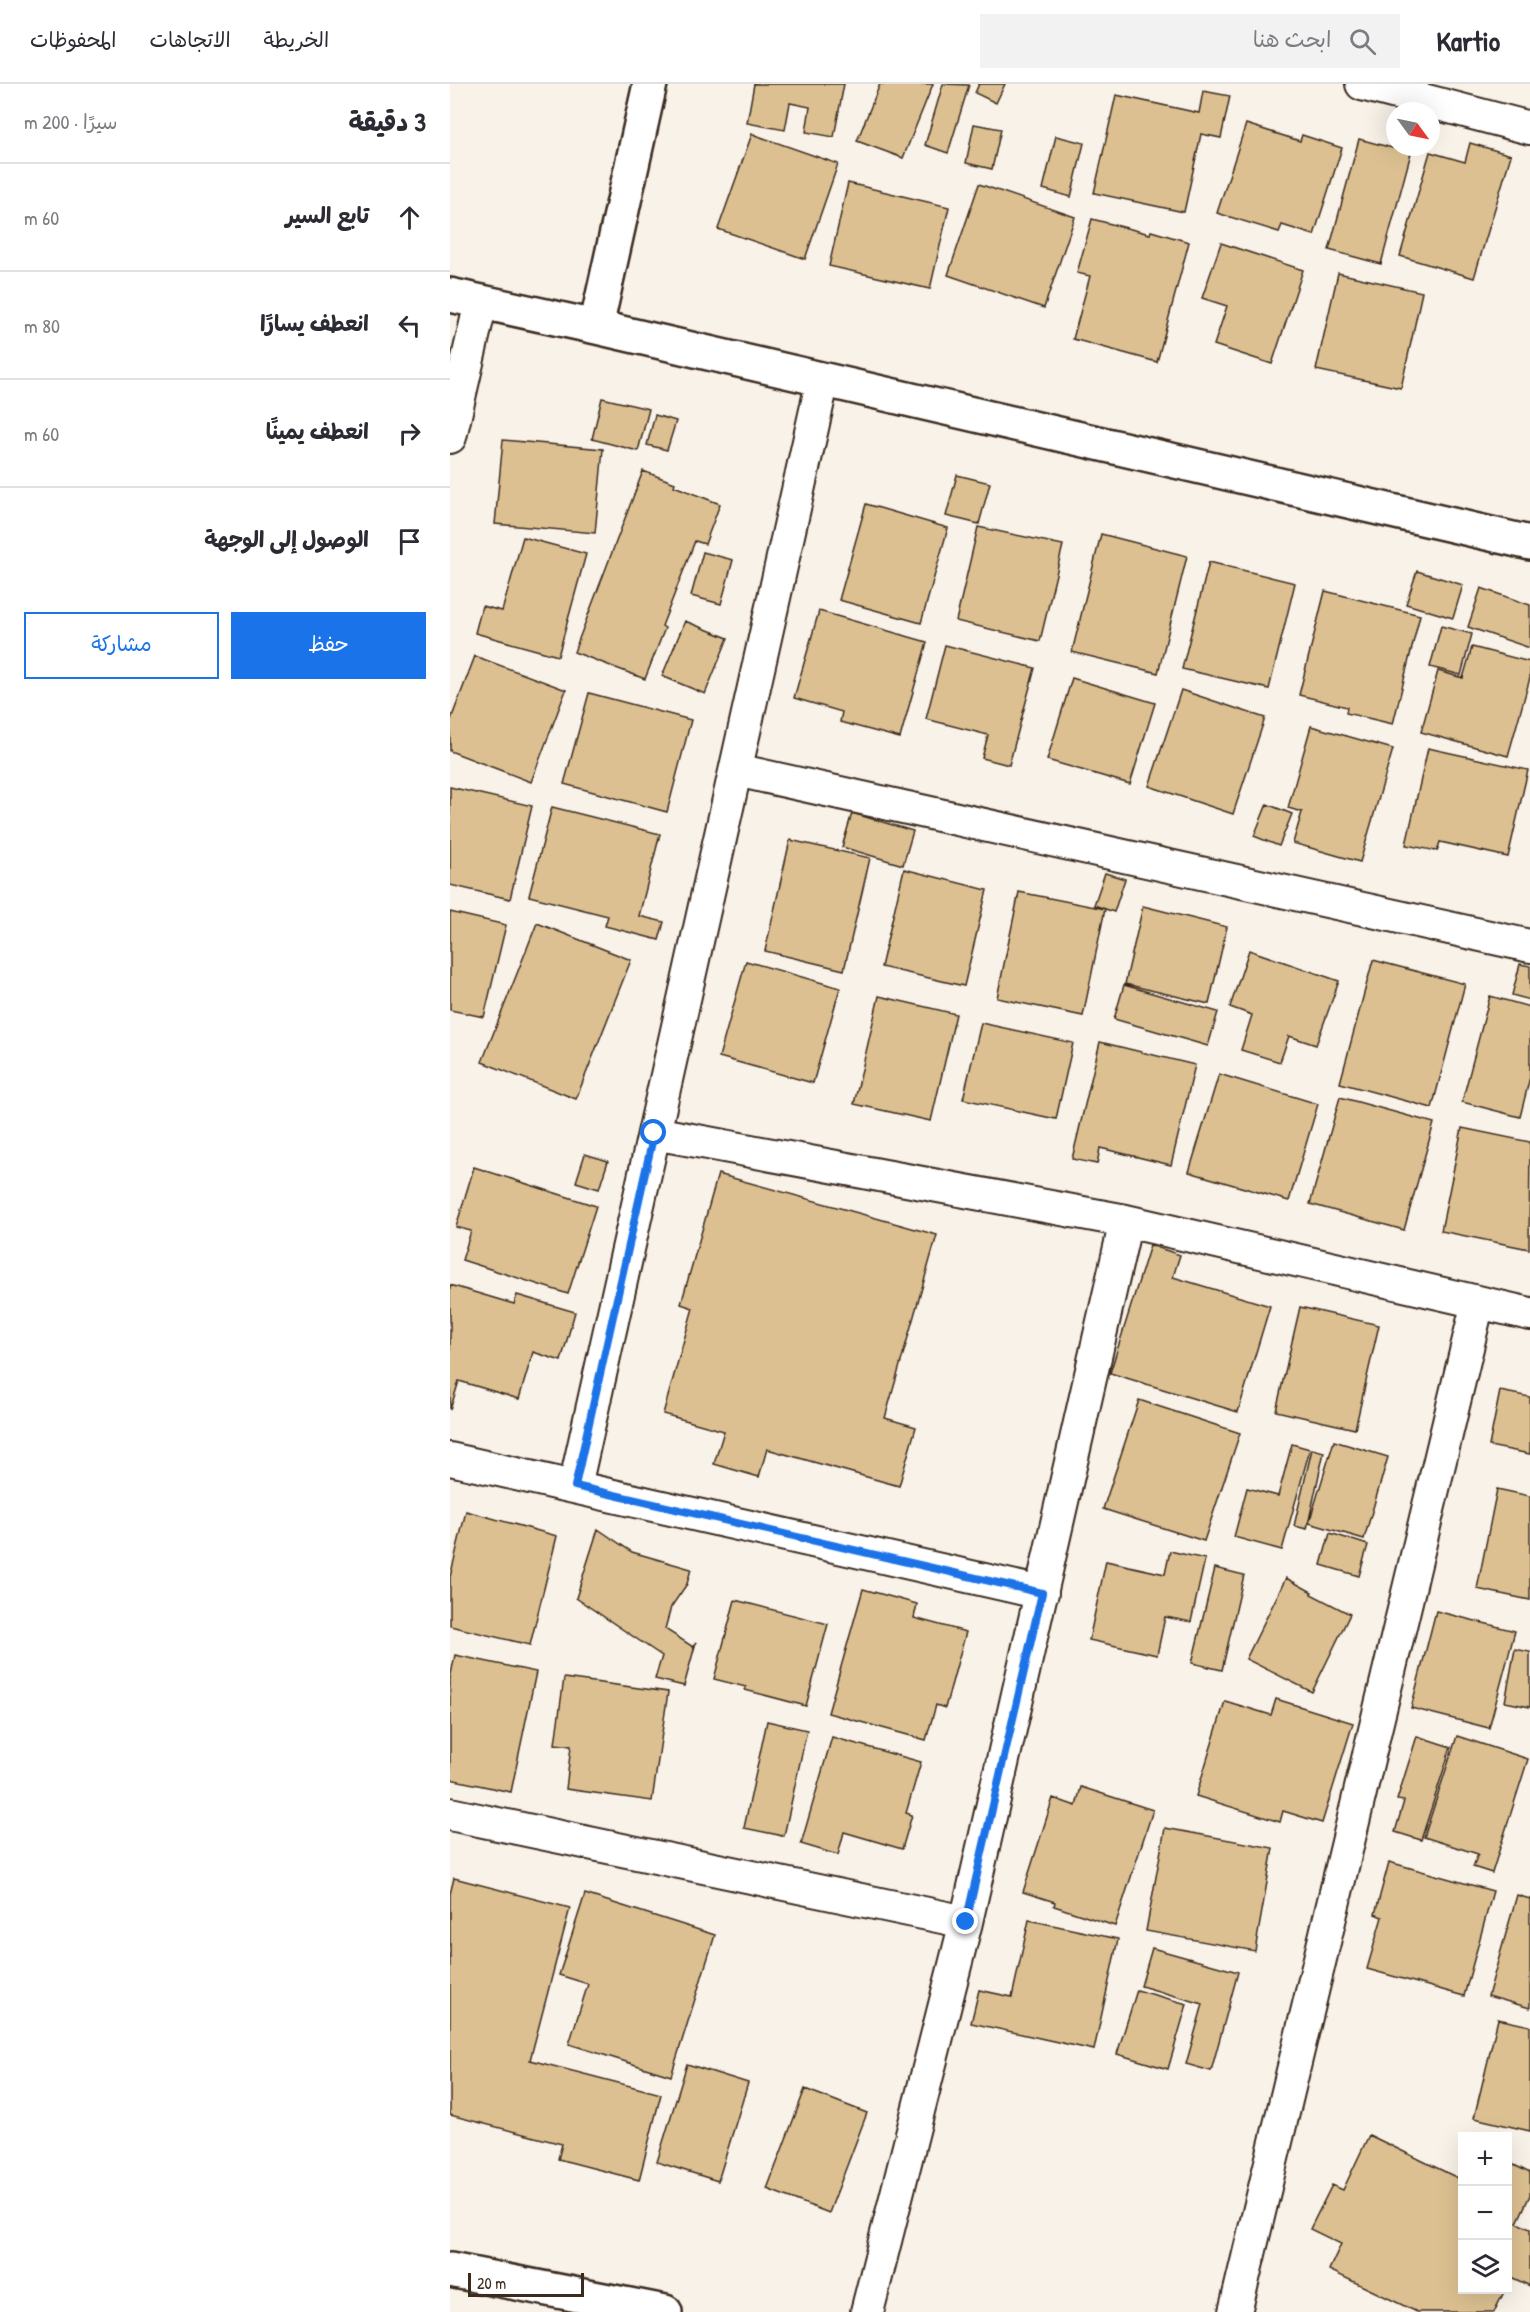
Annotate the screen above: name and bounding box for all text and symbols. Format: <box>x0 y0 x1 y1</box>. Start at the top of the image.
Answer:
search box <box>980 14 1400 68</box>
text: Kartio <box>1436 22 1500 60</box>
text: ابحث هنا <box>1253 24 1331 54</box>
text: المحفوظات <box>30 25 116 54</box>
text: الاتجاهات <box>149 25 231 54</box>
text: الخريطة <box>264 25 329 54</box>
icon: search <box>1346 25 1379 58</box>
north arrow <box>1386 102 1440 156</box>
text: 3 دقيقة <box>348 104 426 139</box>
text: سيرًا · 200 m <box>24 108 118 135</box>
text: تابع السير <box>286 200 369 230</box>
icon: ahead <box>393 201 426 234</box>
text: 60 m <box>24 204 59 231</box>
text: انعطف يسارًا <box>260 308 369 338</box>
icon: left <box>393 309 426 342</box>
text: 80 m <box>24 312 60 339</box>
text: انعطف يمينًا <box>266 416 369 446</box>
icon: right <box>393 417 426 450</box>
text: 60 m <box>24 420 59 447</box>
text: الوصول إلى الوجهة <box>204 524 369 554</box>
icon: arrive <box>393 525 426 558</box>
button: مشاركة <box>24 612 219 679</box>
button: حفظ <box>231 612 426 679</box>
route start <box>640 1119 666 1145</box>
route end <box>952 1908 978 1934</box>
map controls <box>1458 2132 1512 2294</box>
button: + <box>1458 2132 1512 2186</box>
button: − <box>1458 2186 1512 2240</box>
button: layers <box>1458 2240 1512 2294</box>
scale bar <box>468 2270 584 2298</box>
text: 20 m <box>477 2272 506 2294</box>

